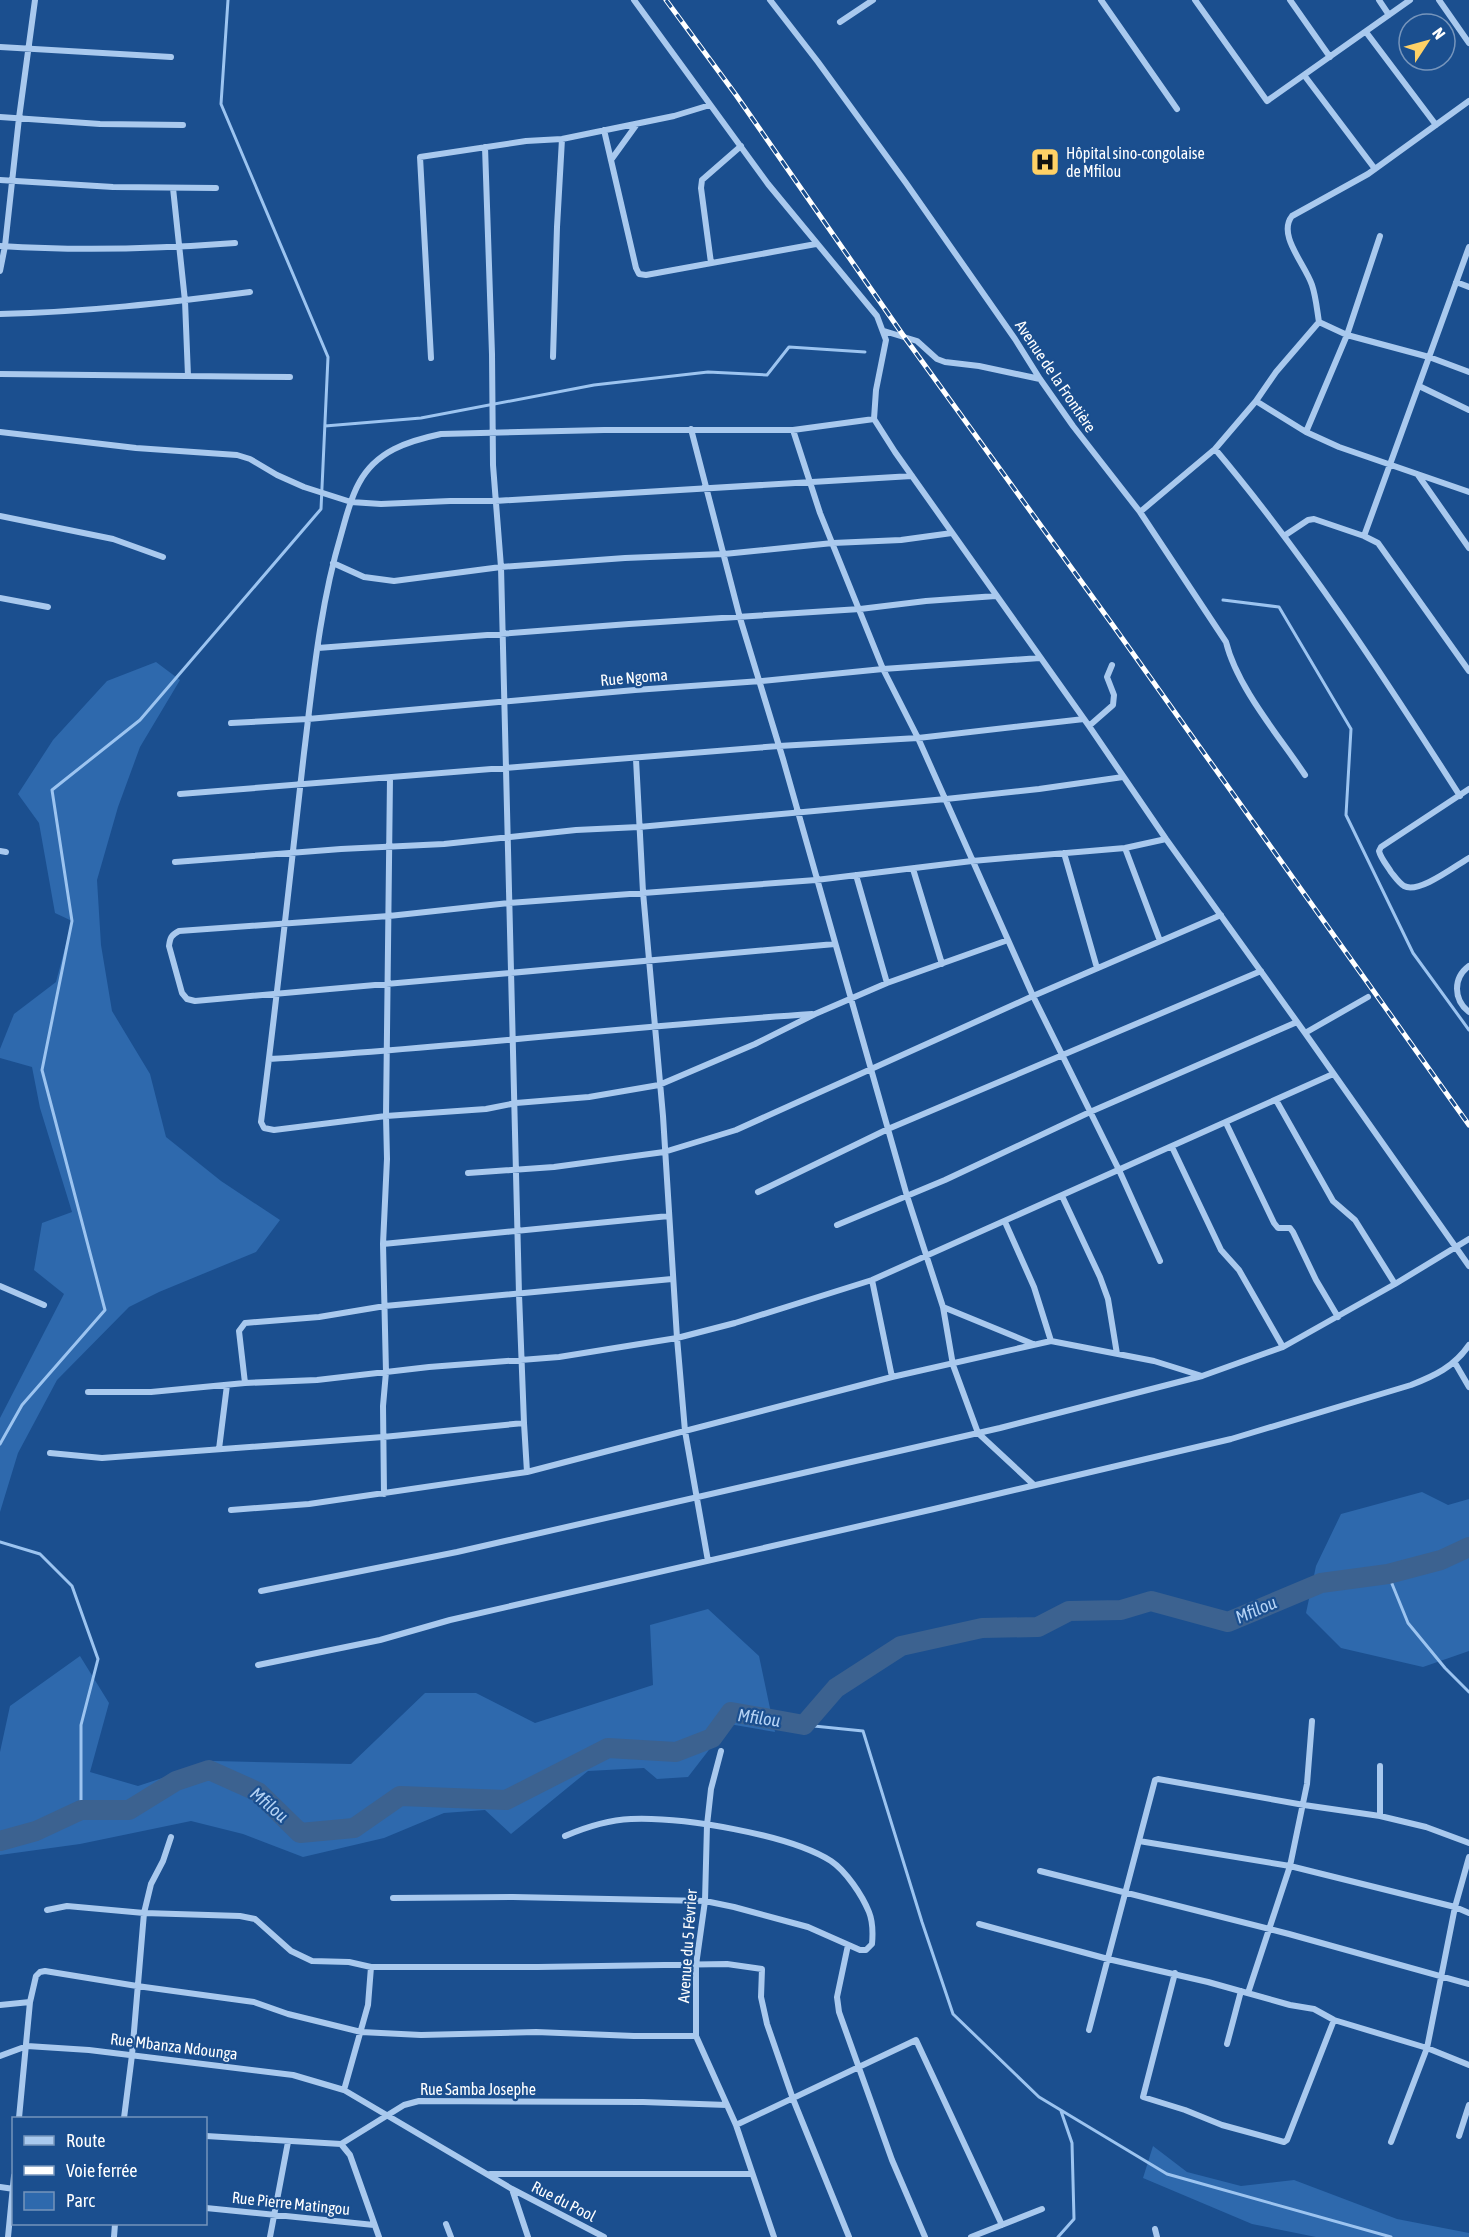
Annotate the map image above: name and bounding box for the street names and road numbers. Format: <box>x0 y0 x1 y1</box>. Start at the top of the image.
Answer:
street label: Avenue de la Frontière <box>1012 317 1100 435</box>
street label: Rue Ngoma <box>600 665 669 690</box>
street label: Avenue du 5 Février <box>674 1888 700 2003</box>
street label: Rue Mbanza Ndounga <box>109 2029 239 2064</box>
street label: Rue Samba Josephe <box>420 2080 536 2099</box>
street label: Rue du Pool <box>529 2177 600 2225</box>
street label: Rue Pierre Matingou <box>231 2188 351 2219</box>

